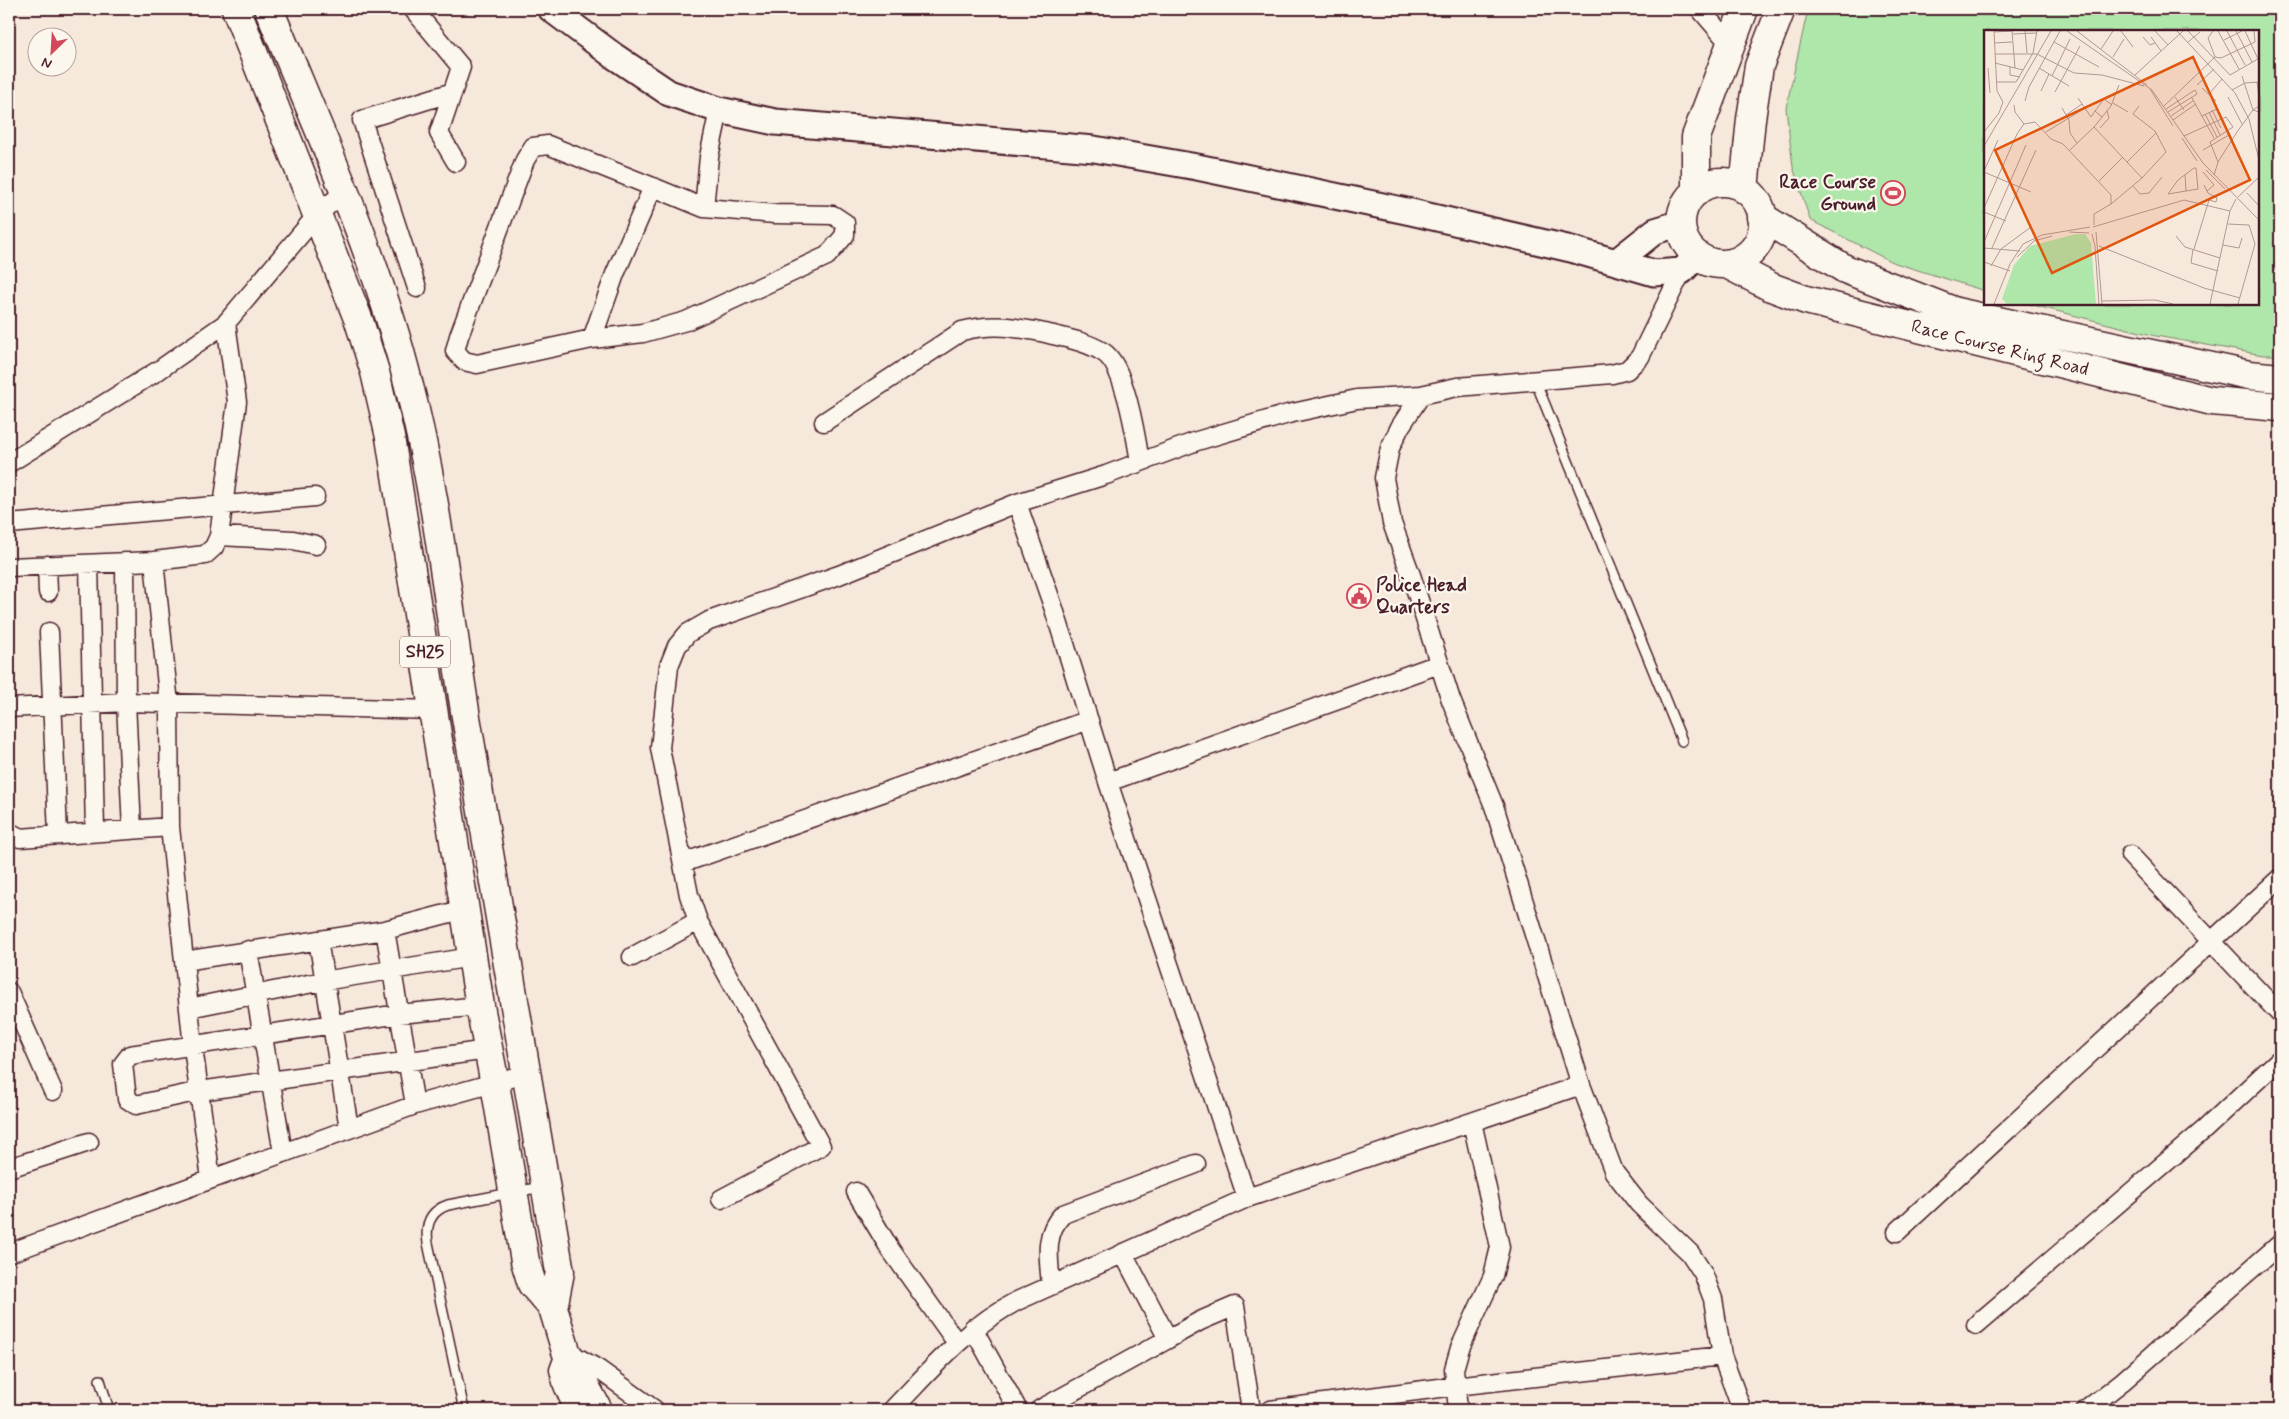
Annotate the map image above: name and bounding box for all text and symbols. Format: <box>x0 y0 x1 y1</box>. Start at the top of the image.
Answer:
north arrow <box>28 28 78 78</box>
inset map <box>1984 30 2259 305</box>
text: N <box>39 53 55 73</box>
place label: Race Course Ground <box>1779 170 1876 217</box>
sports icon: Race Course Ground <box>1880 180 1906 206</box>
street label: Race Course Ring Road <box>1908 314 2091 385</box>
place label: Police Head Quarters <box>1376 573 1467 620</box>
public building icon: Police Head Quarters <box>1346 583 1372 609</box>
road number: SH25 <box>400 636 450 668</box>

